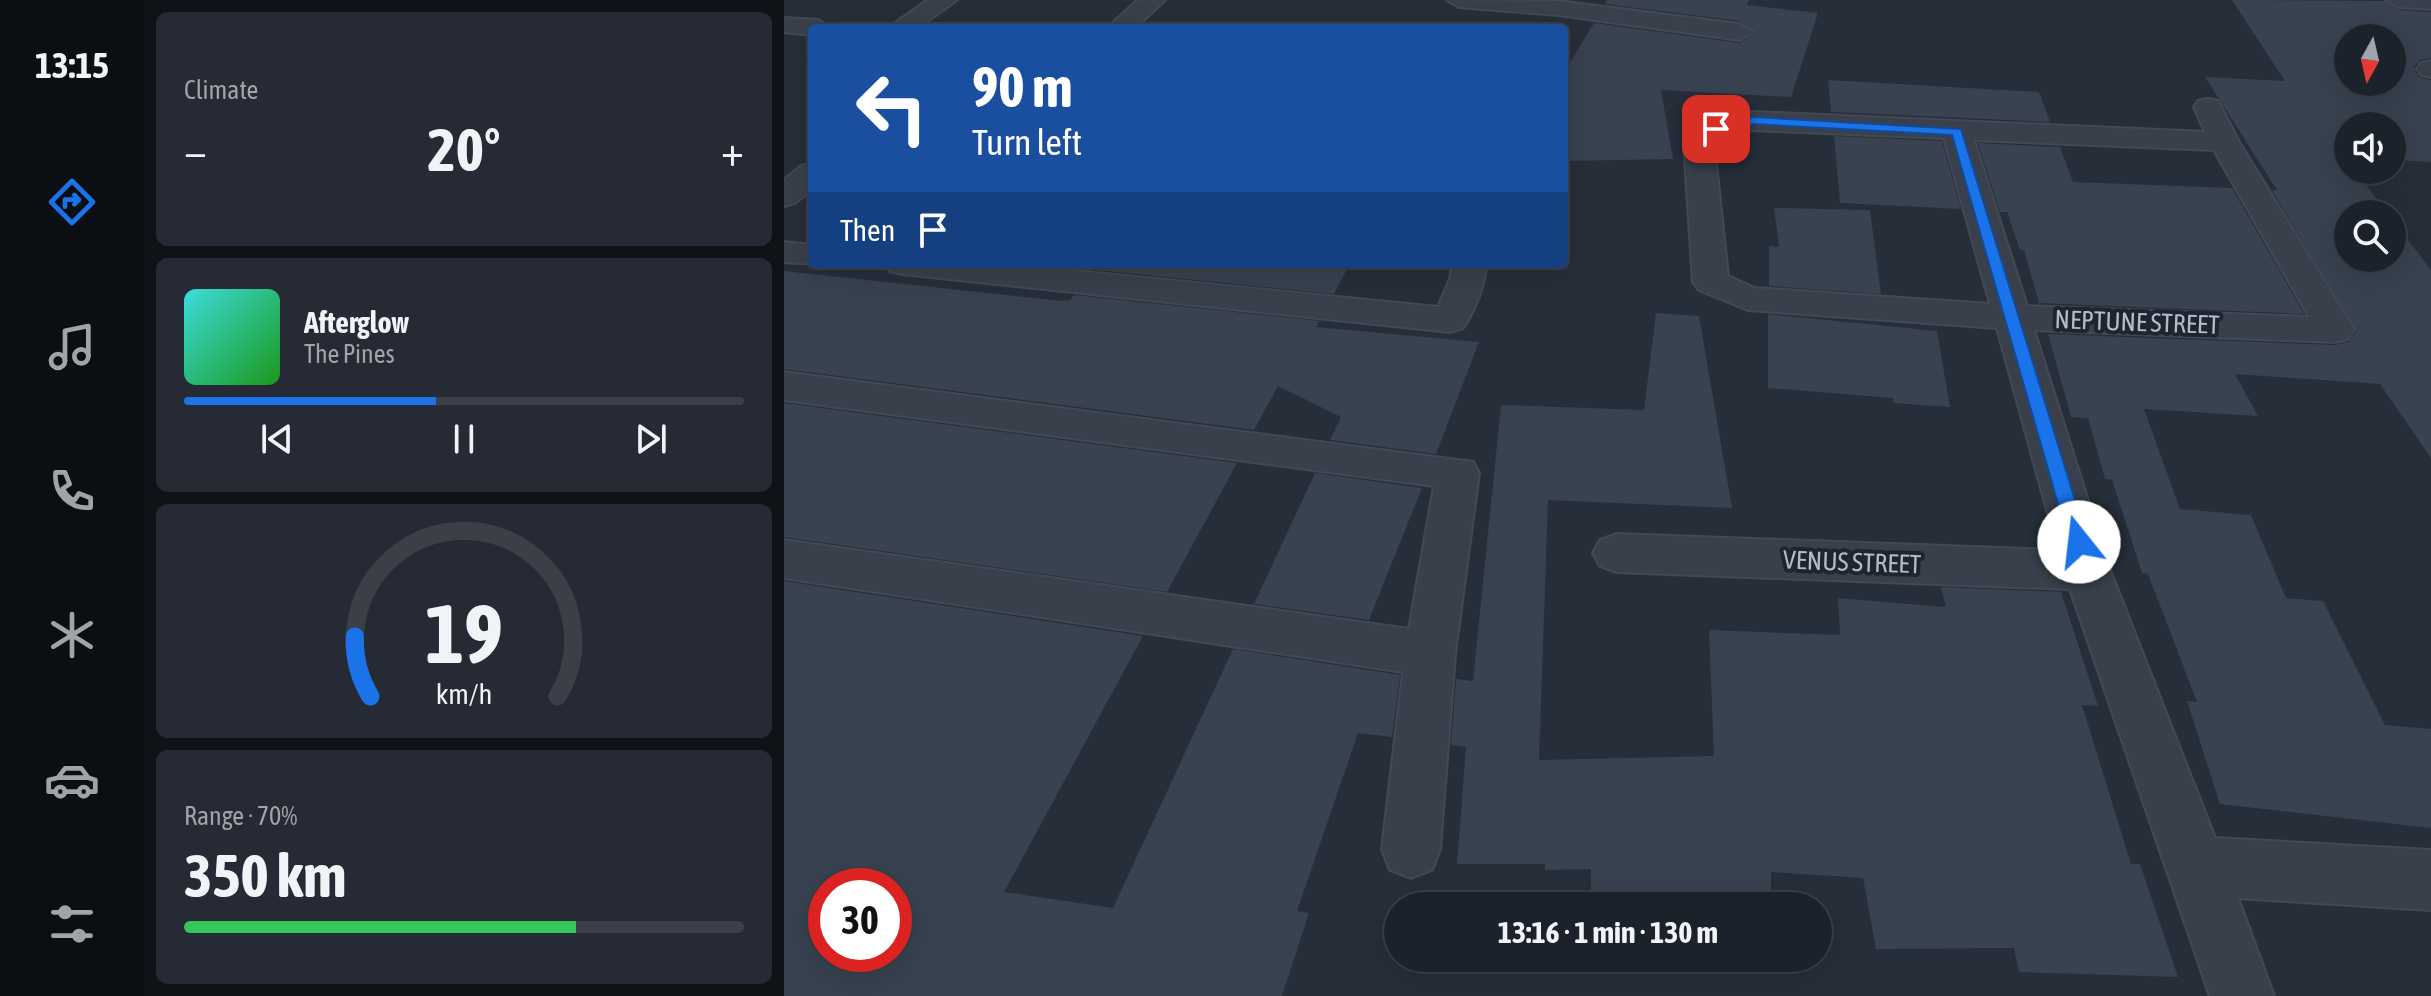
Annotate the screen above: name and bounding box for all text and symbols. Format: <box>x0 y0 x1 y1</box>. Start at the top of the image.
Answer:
north arrow <box>2334 24 2406 96</box>
map controls <box>2334 24 2406 272</box>
text: 13:15 <box>35 44 109 86</box>
text: 90 m <box>972 55 1073 119</box>
icon: left <box>840 56 944 160</box>
text: Climate <box>184 75 258 105</box>
pin <box>1682 95 1750 163</box>
icon: arrive <box>1694 107 1738 151</box>
button: sound <box>2334 112 2406 184</box>
text: 20° <box>428 115 500 184</box>
text: Turn left <box>972 121 1082 163</box>
text: − <box>184 125 207 175</box>
text: + <box>721 125 744 175</box>
icon: directions <box>44 174 100 230</box>
button: search <box>2334 200 2406 272</box>
icon: arrive <box>911 208 955 252</box>
text: Then <box>840 213 895 247</box>
street label: NEPTUNE STREET <box>2054 304 2220 340</box>
text: Afterglow <box>304 305 409 339</box>
icon: music <box>44 319 100 375</box>
text: The Pines <box>304 339 395 369</box>
icon: previous <box>255 417 299 461</box>
icon: pause <box>442 417 486 461</box>
icon: next <box>629 417 673 461</box>
icon: phone <box>44 463 100 519</box>
position arrow <box>2037 500 2121 584</box>
street label: VENUS STREET <box>1783 545 1922 579</box>
text: 19 <box>425 585 503 681</box>
icon: climate <box>44 607 100 663</box>
text: km/h <box>436 677 492 710</box>
icon: car <box>44 752 100 808</box>
text: Range · 70% <box>184 801 297 831</box>
text: 350 km <box>184 841 346 910</box>
speed limit sign: 30 <box>808 868 912 972</box>
icon: filters <box>44 896 100 952</box>
text: 13:16 · 1 min · 130 m <box>1498 915 1718 949</box>

